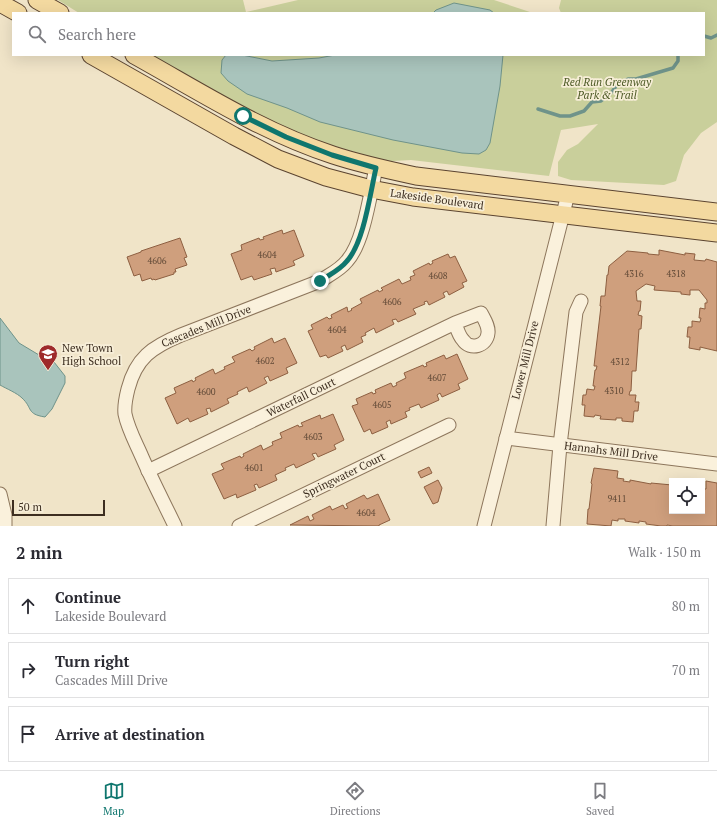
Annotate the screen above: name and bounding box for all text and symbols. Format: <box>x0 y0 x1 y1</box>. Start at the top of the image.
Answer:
search box <box>12 12 705 56</box>
icon: search <box>26 23 48 45</box>
text: Search here <box>58 24 136 44</box>
park label: Red Run Greenway Park & Trail <box>562 75 652 102</box>
route start <box>234 107 252 125</box>
street label: Lakeside Boulevard <box>389 186 485 212</box>
house number: 4604 <box>257 249 277 261</box>
house number: 4606 <box>147 255 167 267</box>
house number: 4316 <box>624 268 644 280</box>
house number: 4318 <box>666 268 686 280</box>
house number: 4608 <box>428 270 448 282</box>
route end <box>311 272 329 290</box>
house number: 4606 <box>382 296 402 308</box>
street label: Cascades Mill Drive <box>159 301 253 350</box>
street label: Lower Mill Drive <box>508 319 542 401</box>
house number: 4604 <box>327 324 347 336</box>
place label: New Town High School <box>62 341 121 368</box>
school or university icon: New Town High School <box>37 343 59 371</box>
house number: 4602 <box>255 355 275 367</box>
house number: 4312 <box>610 356 630 368</box>
house number: 4607 <box>427 372 447 384</box>
street label: Waterfall Court <box>264 374 338 420</box>
house number: 4310 <box>604 385 624 397</box>
house number: 4600 <box>196 386 216 398</box>
house number: 4605 <box>372 399 392 411</box>
house number: 4603 <box>303 431 323 443</box>
street label: Hannahs Mill Drive <box>563 438 659 464</box>
street label: Springwater Court <box>301 449 387 501</box>
house number: 4601 <box>244 462 264 474</box>
map controls <box>669 478 705 514</box>
button: locate <box>669 478 705 514</box>
house number: 9411 <box>607 493 627 505</box>
scale bar <box>12 498 105 517</box>
text: 50 m <box>18 500 42 514</box>
house number: 4604 <box>356 507 376 519</box>
text: 2 min <box>16 541 63 564</box>
text: Walk · 150 m <box>628 543 701 561</box>
text: Continue <box>55 587 121 607</box>
icon: ahead <box>17 595 39 617</box>
text: 80 m <box>672 597 700 615</box>
text: Lakeside Boulevard <box>55 607 166 625</box>
text: Turn right <box>55 651 130 671</box>
icon: right <box>17 659 39 681</box>
text: 70 m <box>672 661 700 679</box>
text: Cascades Mill Drive <box>55 671 168 689</box>
icon: arrive <box>17 723 39 745</box>
text: Arrive at destination <box>55 724 205 744</box>
tab: Map <box>103 780 125 818</box>
tab: Directions <box>330 780 381 818</box>
tab: Saved <box>586 780 614 818</box>

